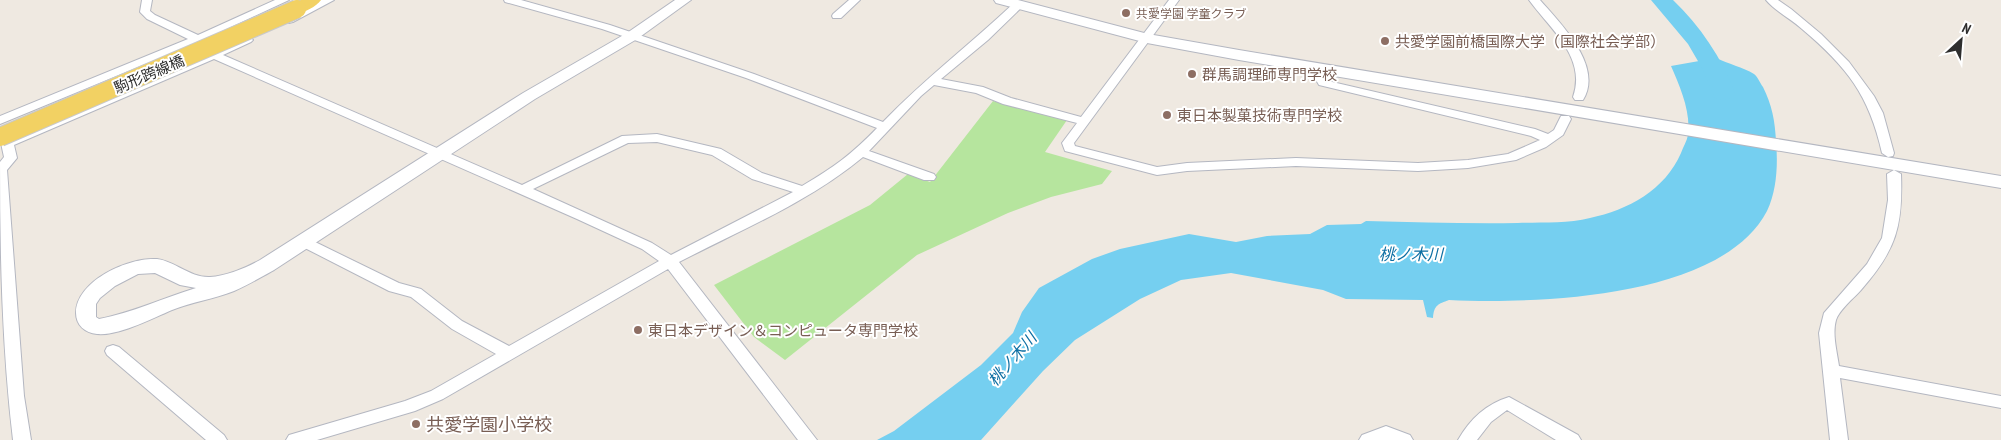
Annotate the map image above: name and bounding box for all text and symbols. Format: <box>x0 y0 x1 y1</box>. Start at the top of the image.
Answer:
place label: 共愛学園 学童クラブ <box>1136 6 1247 21</box>
marker: 共愛学園 学童クラブ <box>1120 7 1132 19</box>
north arrow <box>1936 15 1986 65</box>
text: N <box>1959 19 1974 38</box>
place label: 共愛学園前橋国際大学（国際社会学部） <box>1395 32 1665 51</box>
marker: 共愛学園前橋国際大学（国際社会学部） <box>1379 35 1391 47</box>
street label: 駒形跨線橋 <box>111 51 187 97</box>
place label: 群馬調理師専門学校 <box>1202 65 1337 84</box>
marker: 群馬調理師専門学校 <box>1186 68 1198 80</box>
place label: 東日本製菓技術専門学校 <box>1177 106 1342 125</box>
marker: 東日本製菓技術専門学校 <box>1161 109 1173 121</box>
water label: 桃ノ木川 <box>1379 244 1445 264</box>
place label: 東日本デザイン＆コンピュータ専門学校 <box>648 321 918 340</box>
marker: 東日本デザイン＆コンピュータ専門学校 <box>632 324 644 336</box>
water label: 桃ノ木川 <box>983 327 1042 390</box>
place label: 共愛学園小学校 <box>426 413 552 436</box>
marker: 共愛学園小学校 <box>410 418 422 430</box>

